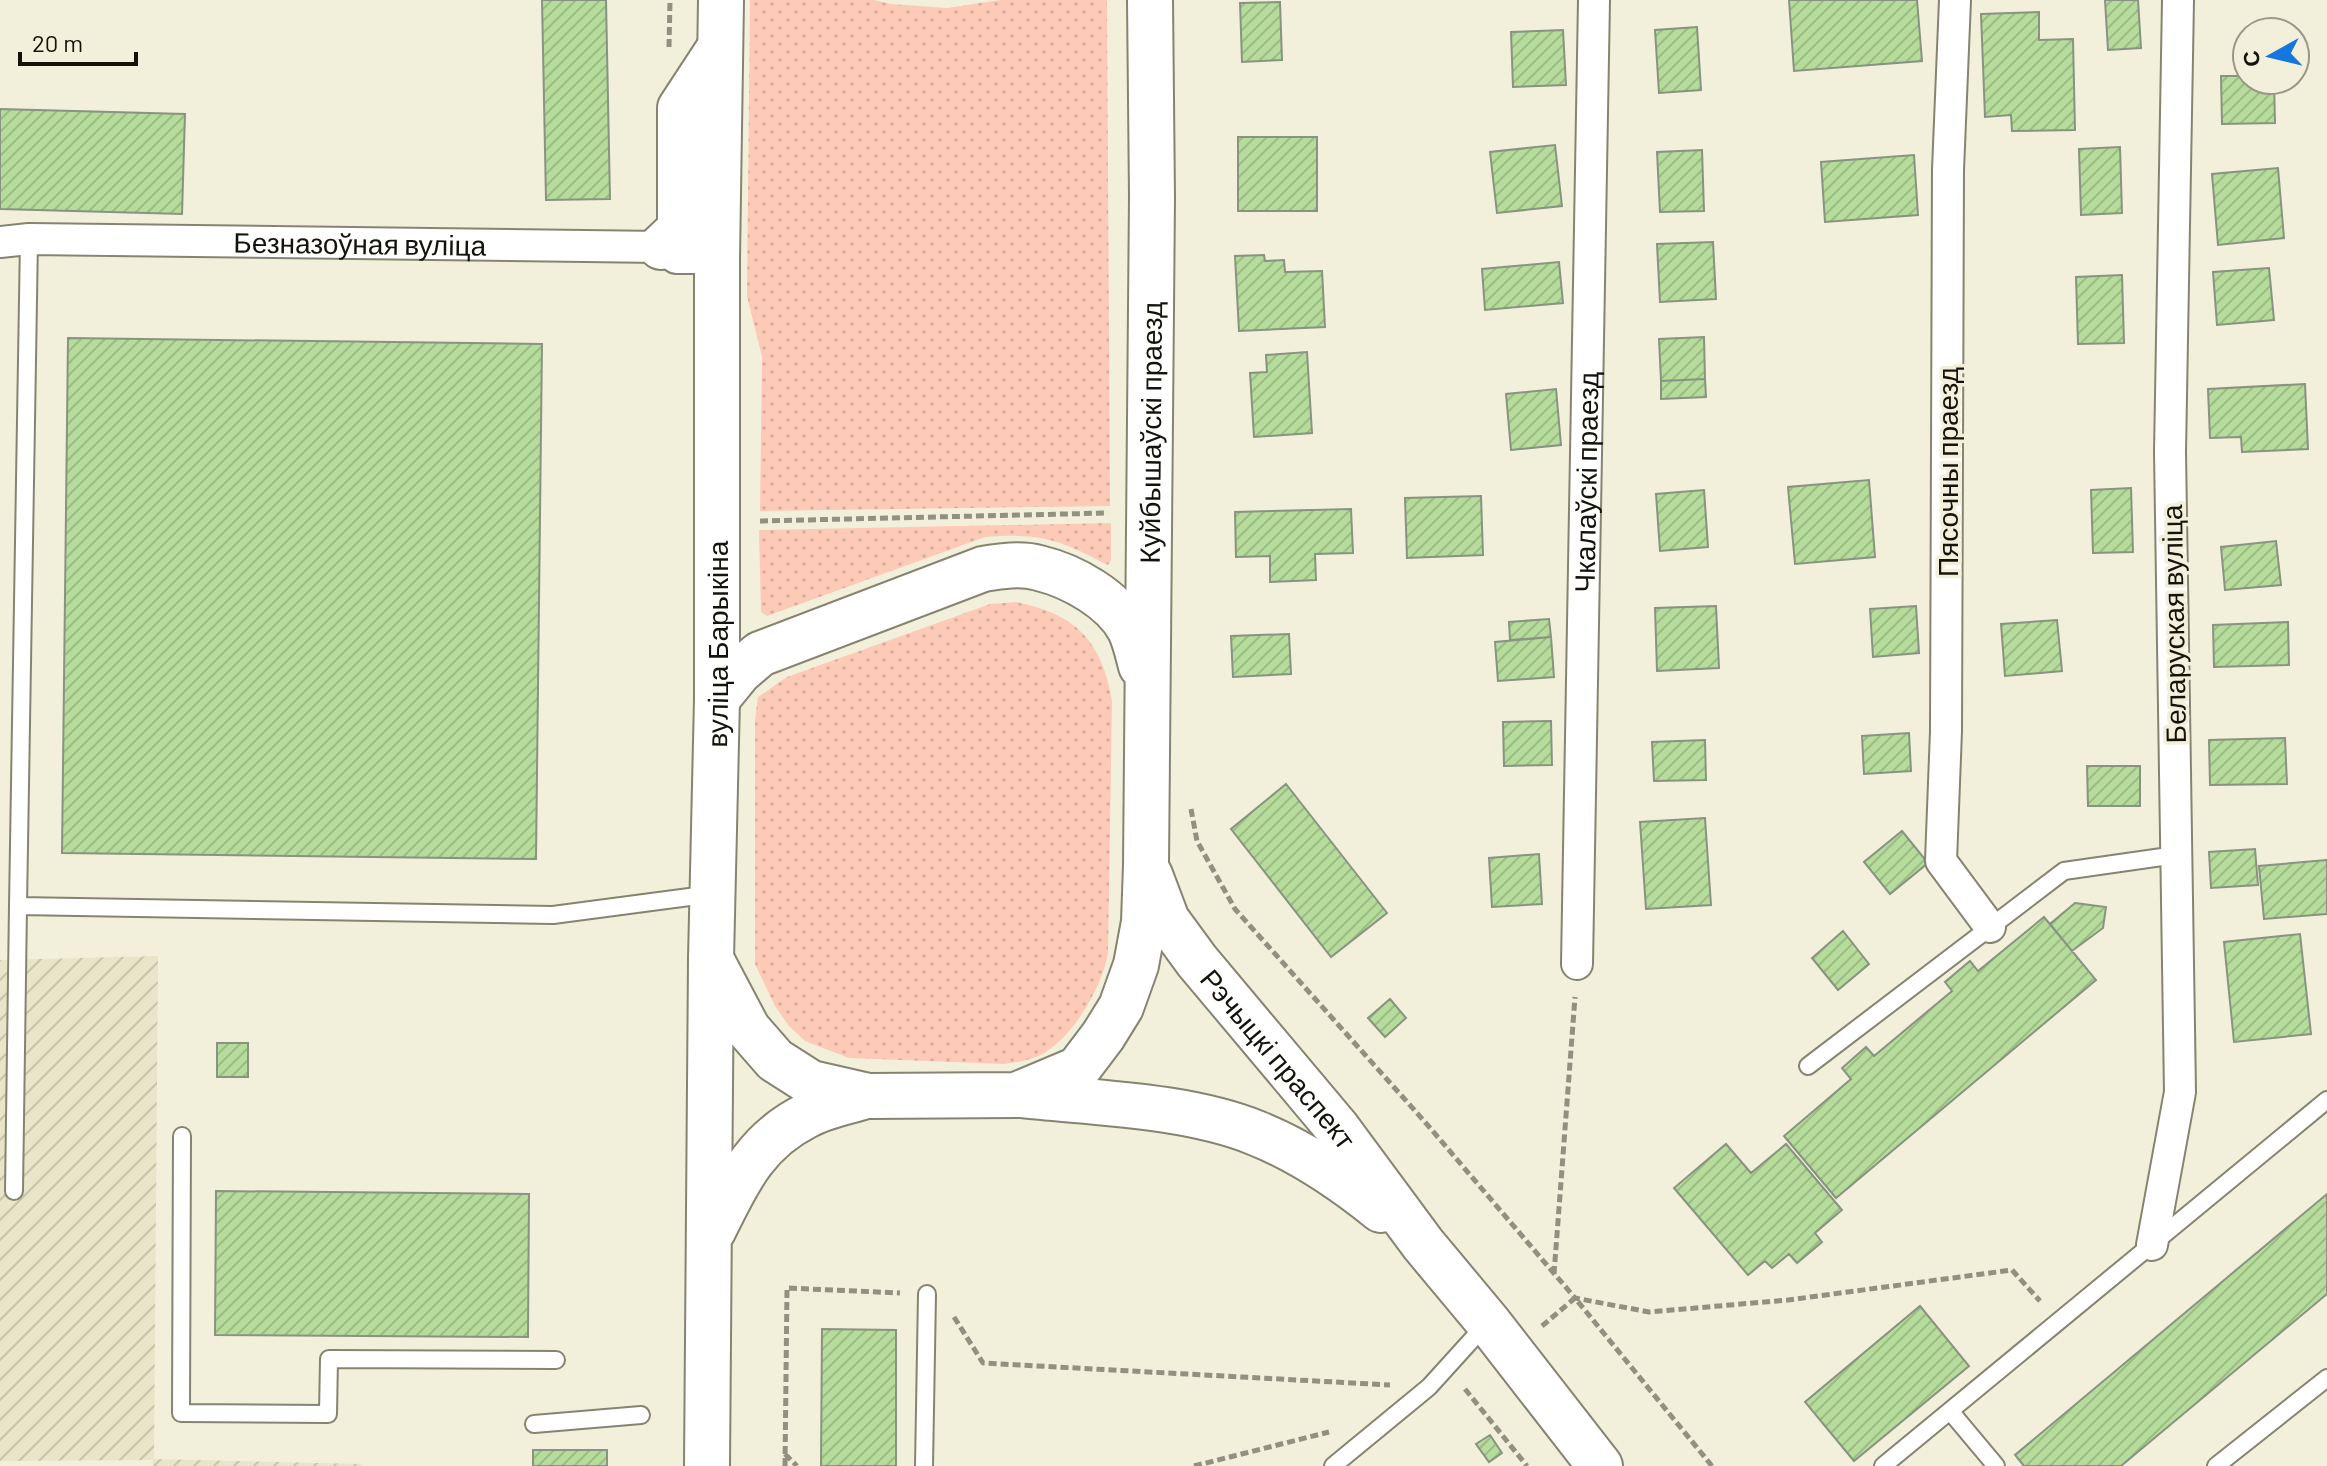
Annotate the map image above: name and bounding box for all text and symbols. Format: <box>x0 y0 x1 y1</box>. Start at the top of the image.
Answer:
scale bar <box>20 16 136 66</box>
north arrow <box>2231 16 2311 96</box>
text: 20 m <box>32 28 83 57</box>
text: С <box>2236 49 2264 69</box>
street label: Безназоўная вуліца <box>233 225 487 262</box>
street label: Куйбышаўскі праезд <box>1132 301 1168 564</box>
street label: Пясочны праезд <box>1930 367 1964 577</box>
street label: Чкалаўскі праезд <box>1567 371 1604 593</box>
street label: Беларуская вуліца <box>2154 504 2192 744</box>
street label: вуліца Барыкіна <box>699 540 734 748</box>
street label: Рэчыцкі праспект <box>1194 962 1363 1155</box>

